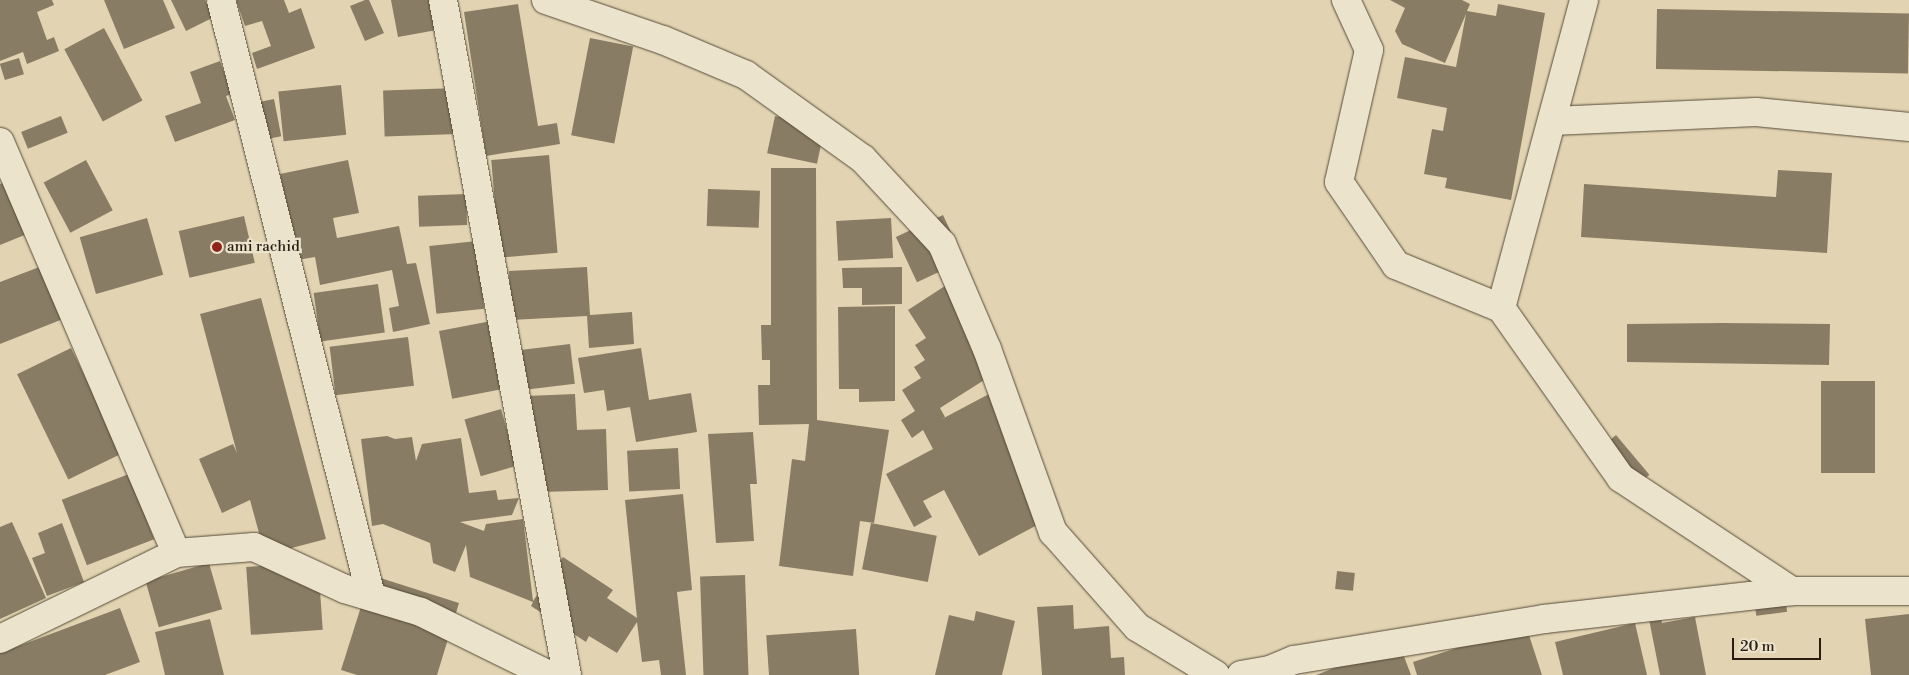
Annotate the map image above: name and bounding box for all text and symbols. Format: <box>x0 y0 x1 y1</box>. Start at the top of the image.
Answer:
place label: ami rachid <box>227 238 300 256</box>
marker: ami rachid <box>211 241 223 253</box>
scale bar <box>1734 628 1823 660</box>
text: 20 m <box>1740 637 1775 656</box>

